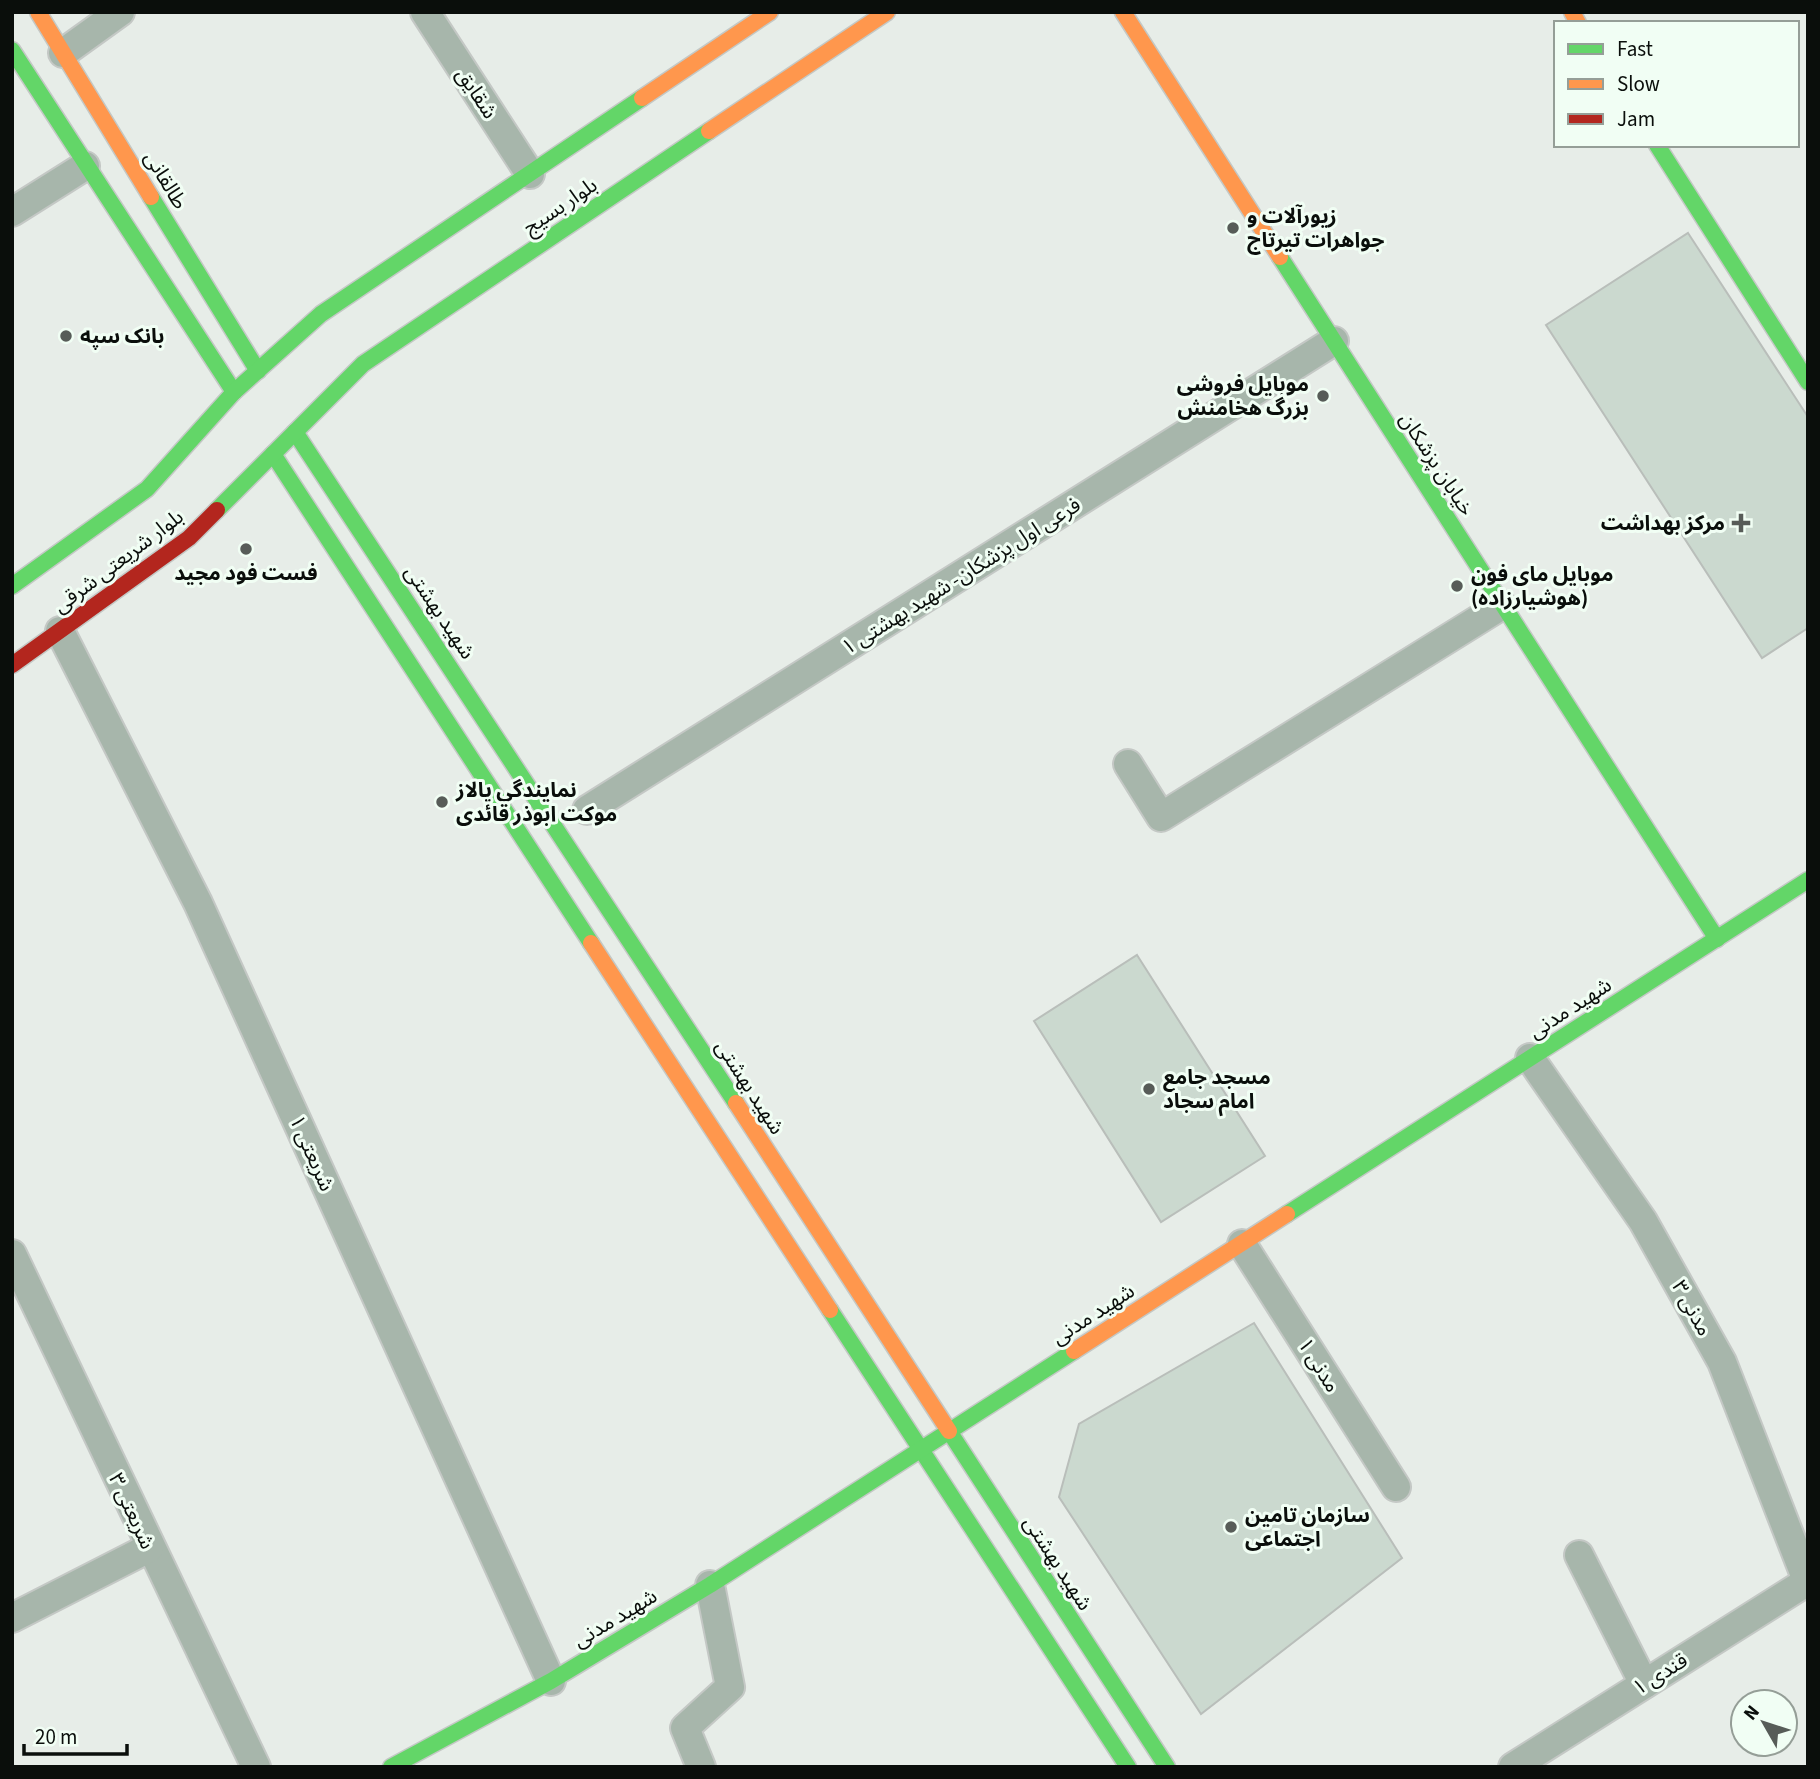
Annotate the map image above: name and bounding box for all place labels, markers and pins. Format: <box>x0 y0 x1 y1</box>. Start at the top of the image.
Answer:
place label: زیورآلات و جواهرات تیرتاج <box>1247 201 1384 255</box>
marker: زیورآلات و جواهرات تیرتاج <box>1225 220 1241 236</box>
place label: بانک سپه <box>80 321 164 351</box>
marker: بانک سپه <box>58 328 74 344</box>
place label: موبایل فروشی بزرگ هخامنش <box>1177 369 1309 423</box>
marker: موبایل فروشی بزرگ هخامنش <box>1315 388 1331 404</box>
place label: مرکز بهداشت <box>1601 508 1725 538</box>
marker: مرکز بهداشت <box>1731 513 1751 533</box>
marker: فست فود مجید <box>238 541 254 557</box>
place label: فست فود مجید <box>174 558 318 588</box>
place label: موبایل مای فون (هوشیارزاده) <box>1471 559 1613 613</box>
marker: موبایل مای فون (هوشیارزاده) <box>1449 578 1465 594</box>
place label: نمایندگی پالاز موکت ابوذر قائدی <box>455 775 617 829</box>
marker: نمایندگی پالاز موکت ابوذر قائدی <box>434 794 450 810</box>
place label: مسجد جامع امام سجاد <box>1163 1062 1271 1117</box>
marker: مسجد جامع امام سجاد <box>1141 1081 1157 1097</box>
place label: سازمان تامین اجتماعی <box>1245 1500 1370 1554</box>
marker: سازمان تامین اجتماعی <box>1223 1519 1239 1535</box>

